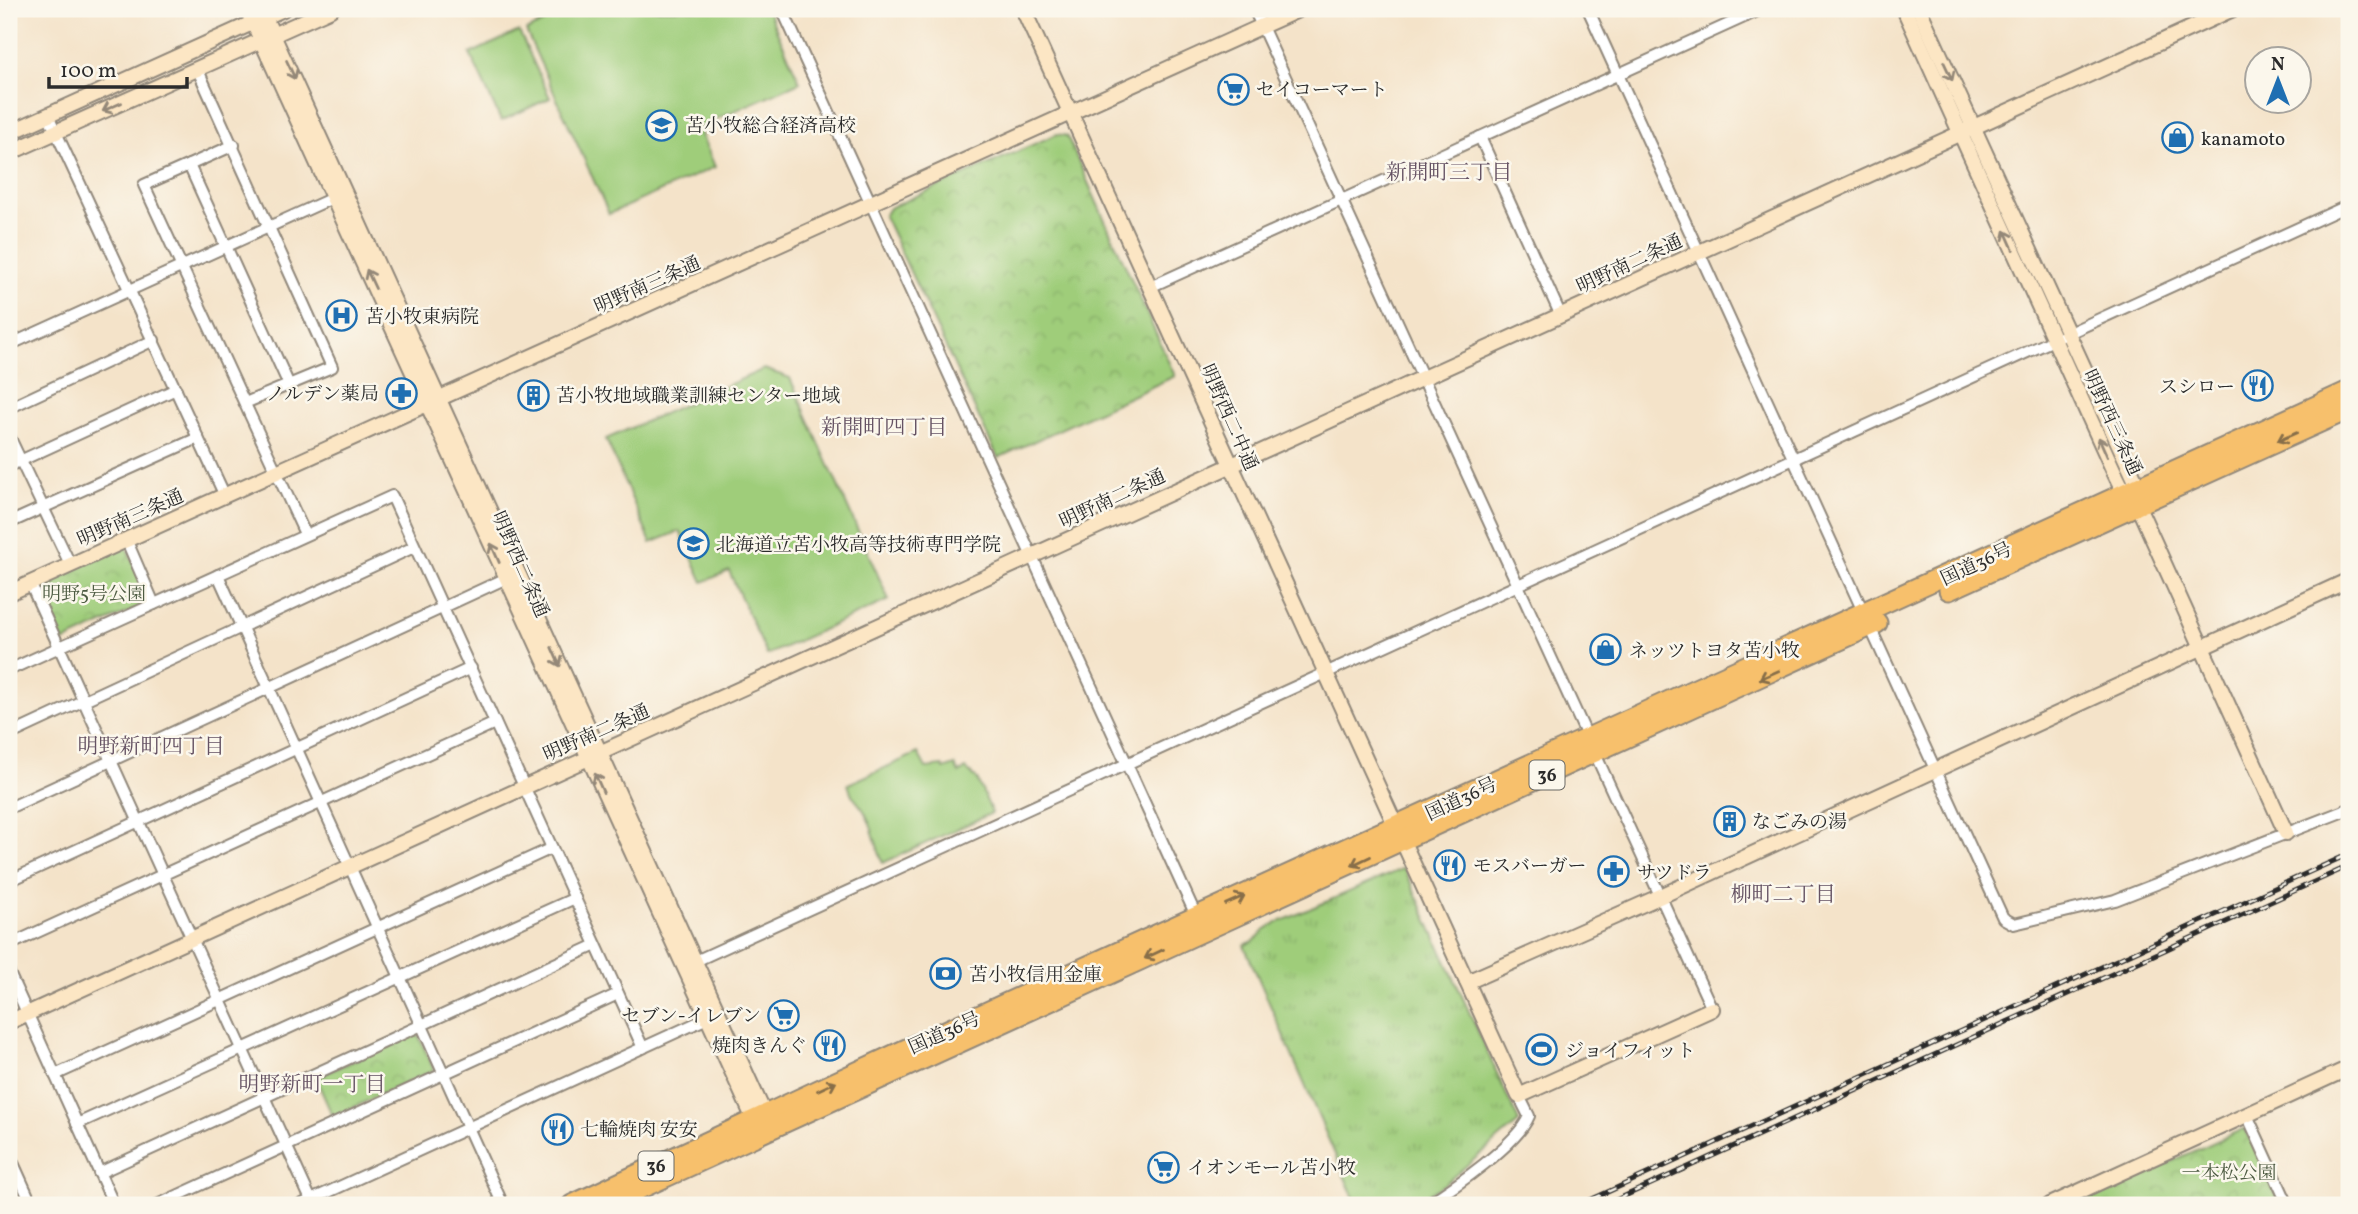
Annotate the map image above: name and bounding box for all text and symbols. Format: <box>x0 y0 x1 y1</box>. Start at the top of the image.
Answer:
scale bar <box>49 46 187 90</box>
north arrow <box>2242 46 2312 116</box>
text: N <box>2271 52 2285 78</box>
text: 100 m <box>60 57 117 86</box>
one-way arrow <box>285 60 298 81</box>
one-way arrow <box>1941 60 1955 81</box>
supermarket icon: セイコーマート <box>1216 72 1250 106</box>
place label: セイコーマート <box>1256 78 1388 104</box>
one-way arrow <box>102 101 123 114</box>
school or university icon: 苫小牧総合経済高校 <box>645 108 679 142</box>
place label: 苫小牧総合経済高校 <box>685 114 856 140</box>
shop icon: kanamoto <box>2161 121 2195 155</box>
place label: kanamoto <box>2201 127 2285 153</box>
district label: 新開町三丁目 <box>1386 159 1512 188</box>
street label: 明野南二条通 <box>1573 229 1687 301</box>
one-way arrow <box>2002 229 2015 251</box>
street label: 明野南三条通 <box>590 251 705 321</box>
one-way arrow <box>364 269 377 290</box>
hospital icon: 苫小牧東病院 <box>325 299 359 333</box>
place label: 苫小牧東病院 <box>365 305 479 331</box>
street label: 明野西二中通 <box>1193 360 1263 475</box>
street label: 明野西三条通 <box>2075 366 2147 480</box>
restaurant icon: スシロー <box>2241 369 2275 403</box>
place label: スシロー <box>2159 375 2235 401</box>
pharmacy icon: ノルデン薬局 <box>385 376 419 410</box>
building icon: 苫小牧地域職業訓練センター地域 <box>516 378 550 412</box>
place label: ノルデン薬局 <box>266 382 379 408</box>
place label: 苫小牧地域職業訓練センター地域 <box>556 384 840 410</box>
district label: 新開町四丁目 <box>821 414 947 443</box>
one-way arrow <box>2277 431 2298 444</box>
one-way arrow <box>2096 437 2109 458</box>
street label: 明野南二条通 <box>1056 464 1170 536</box>
street label: 明野南三条通 <box>73 484 188 554</box>
street label: 明野西二条通 <box>484 507 554 622</box>
school or university icon: 北海道立苫小牧高等技術専門学院 <box>676 527 710 561</box>
place label: 北海道立苫小牧高等技術専門学院 <box>716 533 1001 559</box>
street label: 国道36号 <box>1937 537 2017 593</box>
one-way arrow <box>488 543 501 565</box>
park label: 明野5号公園 <box>42 582 146 608</box>
shop icon: ネッツトヨタ苫小牧 <box>1589 633 1623 667</box>
place label: ネッツトヨタ苫小牧 <box>1629 639 1800 665</box>
one-way arrow <box>550 646 563 667</box>
one-way arrow <box>1758 669 1780 682</box>
street label: 明野南二条通 <box>539 699 654 769</box>
district label: 明野新町四丁目 <box>78 733 225 762</box>
road number: 36 <box>1530 760 1564 790</box>
one-way arrow <box>592 772 605 794</box>
street label: 国道36号 <box>1422 772 1502 828</box>
building icon: なごみの湯 <box>1712 804 1746 838</box>
place label: なごみの湯 <box>1752 810 1847 836</box>
restaurant icon: モスバーガー <box>1433 848 1467 882</box>
place label: モスバーガー <box>1473 854 1587 880</box>
one-way arrow <box>1351 855 1372 868</box>
pharmacy icon: サツドラ <box>1597 855 1631 889</box>
place label: サツドラ <box>1637 861 1712 887</box>
district label: 柳町二丁目 <box>1731 881 1836 910</box>
one-way arrow <box>1223 893 1245 906</box>
one-way arrow <box>1144 948 1165 962</box>
bank icon: 苫小牧信用金庫 <box>929 957 963 991</box>
place label: 苫小牧信用金庫 <box>969 963 1102 989</box>
supermarket icon: セブン-イレブン <box>767 998 801 1032</box>
place label: セブン-イレブン <box>622 1004 761 1030</box>
street label: 国道36号 <box>905 1006 985 1061</box>
restaurant icon: 焼肉きんぐ <box>813 1028 847 1062</box>
sports icon: ジョイフィット <box>1525 1033 1559 1067</box>
place label: 焼肉きんぐ <box>712 1034 807 1060</box>
place label: ジョイフィット <box>1565 1039 1696 1065</box>
district label: 明野新町一丁目 <box>239 1071 386 1100</box>
one-way arrow <box>816 1079 837 1092</box>
restaurant icon: 七輪焼肉 安安 <box>540 1112 574 1146</box>
place label: 七輪焼肉 安安 <box>580 1118 698 1144</box>
supermarket icon: イオンモール苫小牧 <box>1147 1150 1181 1184</box>
road number: 36 <box>638 1152 674 1181</box>
place label: イオンモール苫小牧 <box>1187 1156 1356 1182</box>
park label: 一本松公園 <box>2181 1161 2277 1187</box>

